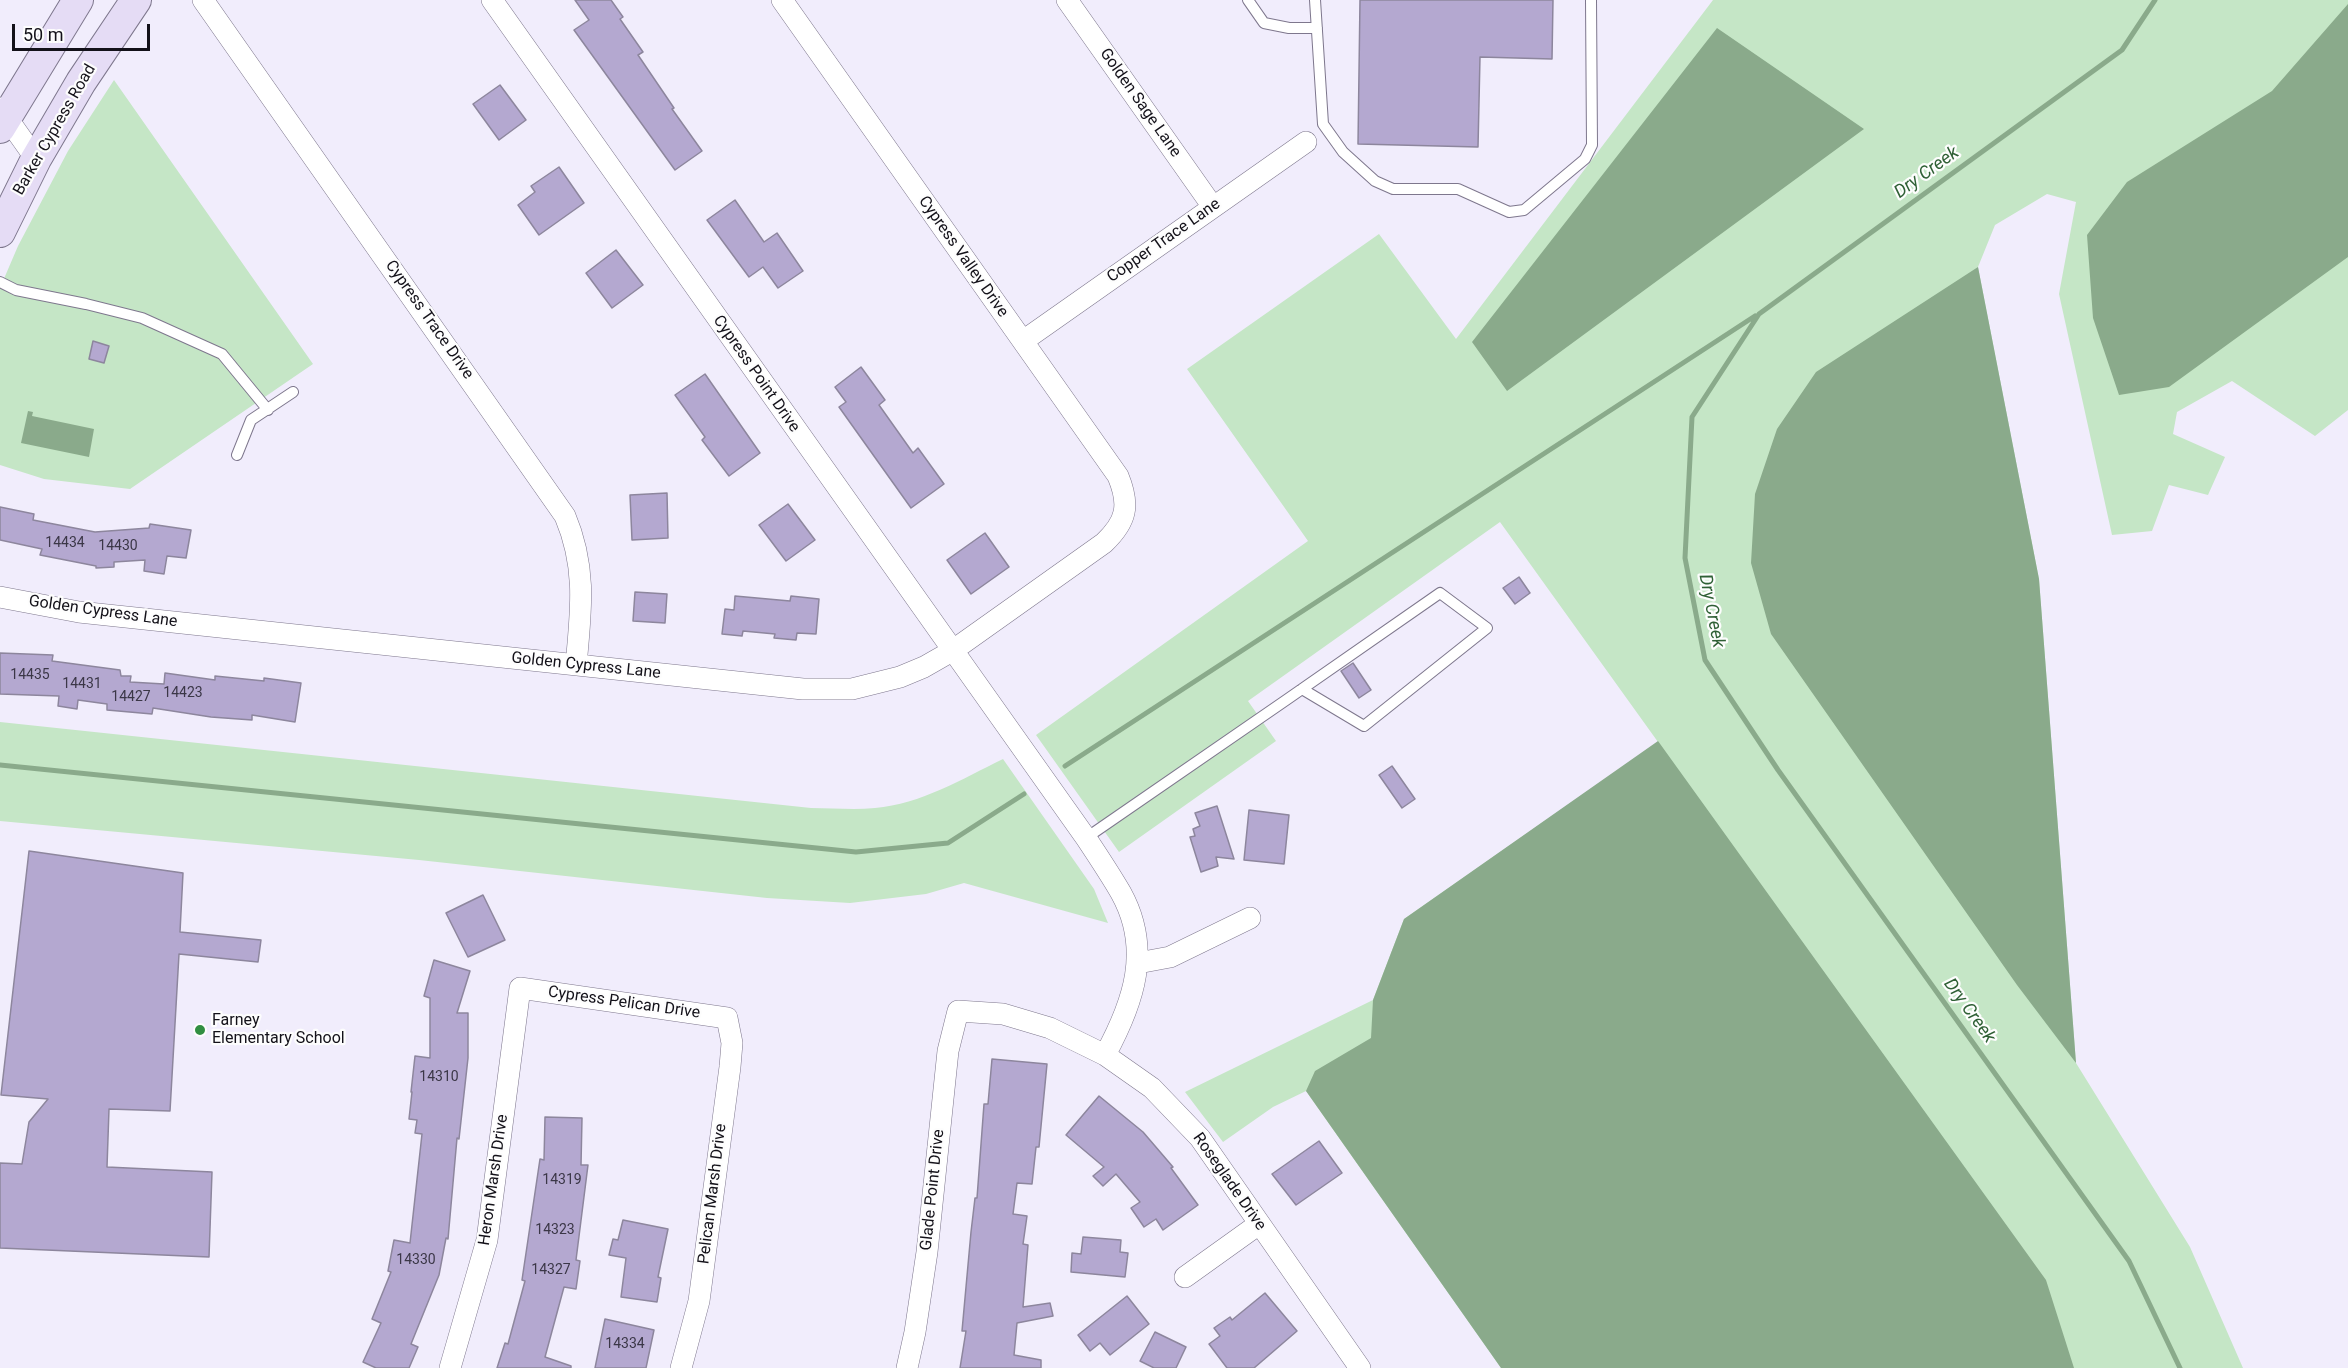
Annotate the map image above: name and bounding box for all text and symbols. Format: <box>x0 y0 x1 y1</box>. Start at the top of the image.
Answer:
scale bar <box>15 12 153 50</box>
text: 50 m <box>23 24 63 45</box>
street label: Golden Sage Lane <box>1095 45 1185 161</box>
street label: Barker Cypress Road <box>10 61 100 199</box>
water label: Dry Creek <box>1890 142 1964 204</box>
street label: Cypress Valley Drive <box>914 193 1012 321</box>
street label: Copper Trace Lane <box>1104 195 1224 287</box>
street label: Cypress Trace Drive <box>381 257 477 383</box>
street label: Cypress Point Drive <box>709 312 803 436</box>
house number: 14434 <box>45 535 85 551</box>
house number: 14430 <box>98 538 138 554</box>
water label: Dry Creek <box>1693 572 1729 650</box>
street label: Golden Cypress Lane <box>27 592 179 632</box>
street label: Golden Cypress Lane <box>510 649 662 683</box>
house number: 14435 <box>10 667 50 683</box>
house number: 14431 <box>62 676 102 692</box>
house number: 14423 <box>163 685 203 701</box>
house number: 14427 <box>111 689 151 705</box>
water label: Dry Creek <box>1938 974 2000 1048</box>
street label: Cypress Pelican Drive <box>547 983 701 1023</box>
place label: Farney Elementary School <box>212 1011 345 1049</box>
marker: Farney Elementary School <box>193 1023 207 1037</box>
house number: 14310 <box>419 1069 459 1085</box>
street label: Heron Marsh Drive <box>475 1113 513 1247</box>
street label: Pelican Marsh Drive <box>695 1123 731 1265</box>
street label: Glade Point Drive <box>917 1128 949 1252</box>
street label: Roseglade Drive <box>1188 1130 1270 1234</box>
house number: 14319 <box>542 1172 582 1188</box>
house number: 14323 <box>535 1222 575 1238</box>
house number: 14330 <box>396 1252 436 1268</box>
house number: 14327 <box>531 1262 571 1278</box>
house number: 14334 <box>605 1336 645 1352</box>

